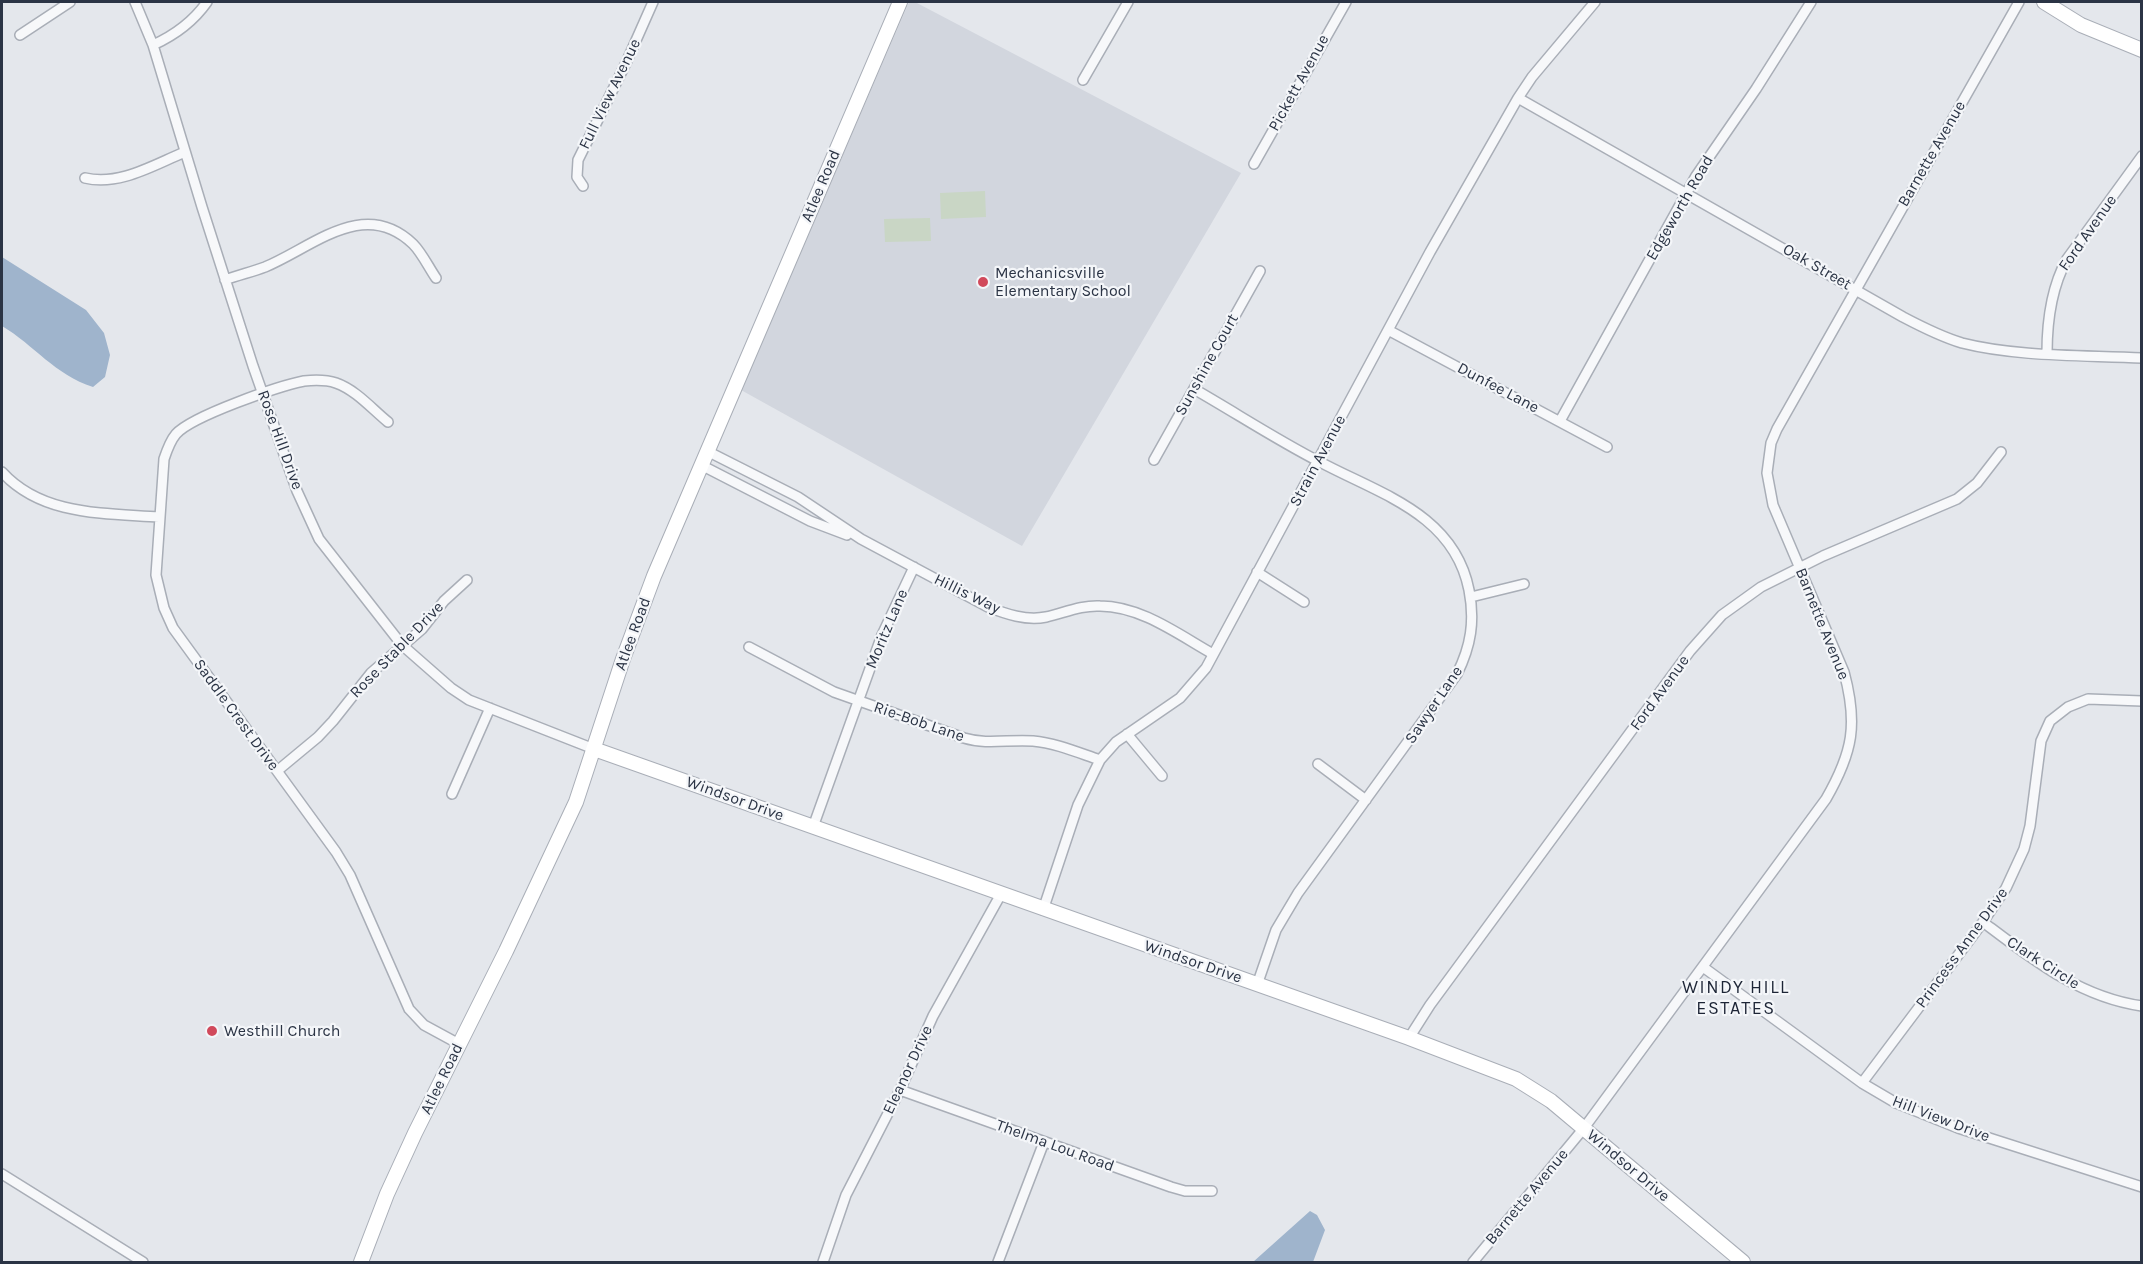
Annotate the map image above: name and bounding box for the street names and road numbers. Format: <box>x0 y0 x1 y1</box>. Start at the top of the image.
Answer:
street label: Pickett Avenue <box>1265 31 1333 135</box>
street label: Full View Avenue <box>575 36 645 152</box>
street label: Barnette Avenue <box>1894 98 1970 210</box>
street label: Atlee Road <box>797 147 845 225</box>
street label: Edgeworth Road <box>1642 152 1718 264</box>
street label: Ford Avenue <box>2055 191 2121 275</box>
street label: Oak Street <box>1779 240 1855 294</box>
street label: Sunshine Court <box>1171 311 1243 419</box>
street label: Dunfee Lane <box>1454 358 1542 418</box>
street label: Rose Hill Drive <box>253 388 307 492</box>
street label: Strain Avenue <box>1286 412 1350 510</box>
street label: Barnette Avenue <box>1791 565 1853 683</box>
street label: Hillis Way <box>931 570 1003 618</box>
street label: Moritz Lane <box>862 586 912 672</box>
street label: Atlee Road <box>611 595 655 673</box>
street label: Rose Stable Drive <box>346 598 448 702</box>
street label: Ford Avenue <box>1626 652 1694 734</box>
street label: Saddle Crest Drive <box>189 655 283 775</box>
street label: Sawyer Lane <box>1401 663 1467 747</box>
street label: Rie-Bob Lane <box>871 698 967 746</box>
street label: Windsor Drive <box>684 772 786 826</box>
street label: Princess Anne Drive <box>1912 884 2012 1012</box>
street label: Clark Circle <box>2003 932 2083 994</box>
street label: Windsor Drive <box>1142 936 1244 988</box>
street label: Eleanor Drive <box>879 1023 937 1117</box>
street label: Atlee Road <box>417 1040 467 1118</box>
street label: Hill View Drive <box>1889 1092 1993 1146</box>
street label: Thelma Lou Road <box>993 1116 1117 1176</box>
street label: Windsor Drive <box>1583 1126 1673 1206</box>
street label: Barnette Avenue <box>1481 1145 1573 1249</box>

